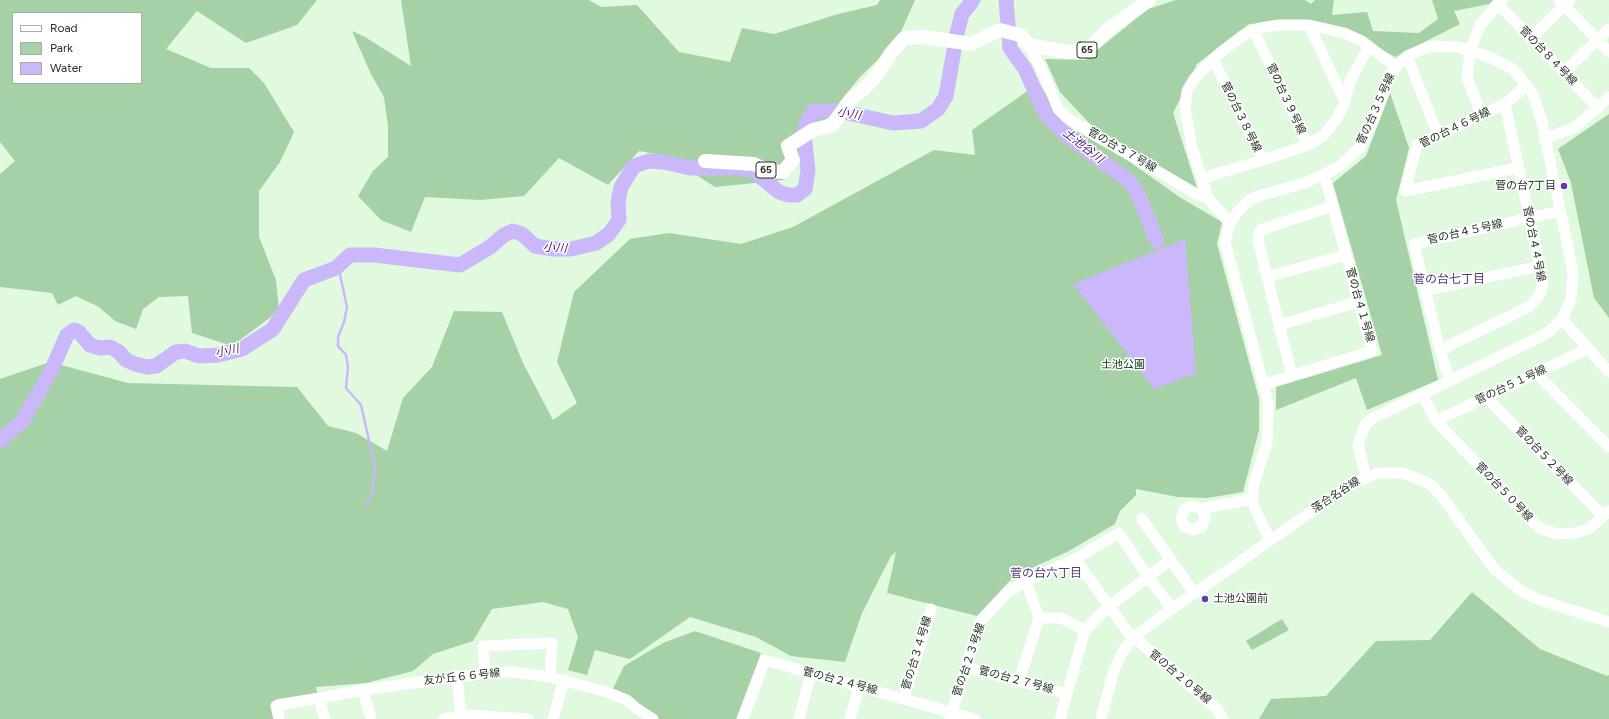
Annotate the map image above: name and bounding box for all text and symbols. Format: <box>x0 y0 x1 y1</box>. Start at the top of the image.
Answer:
legend <box>12 12 142 84</box>
text: Road <box>50 21 78 35</box>
street label: 菅の台８４号線 <box>1517 24 1579 88</box>
text: Park <box>50 41 73 55</box>
road number: 65 <box>1077 42 1097 58</box>
text: Water <box>50 61 82 75</box>
street label: 菅の台３９号線 <box>1264 61 1308 137</box>
street label: 菅の台３５号線 <box>1354 71 1398 147</box>
street label: 菅の台３８号線 <box>1218 80 1264 154</box>
water label: 小川 <box>836 105 862 123</box>
street label: 菅の台４６号線 <box>1418 105 1492 151</box>
street label: 菅の台３７号線 <box>1085 125 1159 175</box>
water label: 土池谷川 <box>1060 126 1106 166</box>
road number: 65 <box>756 162 776 178</box>
place label: 菅の台7丁目 <box>1495 179 1556 193</box>
marker: 菅の台7丁目 <box>1559 181 1569 191</box>
street label: 菅の台４４号線 <box>1520 205 1548 283</box>
street label: 菅の台４５号線 <box>1426 217 1504 247</box>
water label: 小川 <box>543 240 567 256</box>
street label: 菅の台４１号線 <box>1343 266 1377 344</box>
district label: 菅の台七丁目 <box>1413 272 1485 286</box>
water label: 小川 <box>214 341 240 361</box>
park label: 土池公園 <box>1101 358 1145 372</box>
street label: 菅の台５１号線 <box>1473 363 1549 407</box>
street label: 菅の台５２号線 <box>1513 424 1575 488</box>
street label: 菅の台５０号線 <box>1473 460 1535 524</box>
street label: 落合名谷線 <box>1309 474 1363 516</box>
district label: 菅の台六丁目 <box>1010 566 1082 580</box>
place label: 土池公園前 <box>1213 592 1268 606</box>
marker: 土池公園前 <box>1200 594 1210 604</box>
street label: 菅の台３４号線 <box>899 614 935 692</box>
street label: 菅の台２３号線 <box>950 621 988 699</box>
street label: 菅の台２０号線 <box>1146 647 1214 707</box>
street label: 菅の台２７号線 <box>977 664 1055 696</box>
street label: 菅の台２４号線 <box>801 665 879 697</box>
street label: 友が丘６６号線 <box>423 666 501 688</box>

